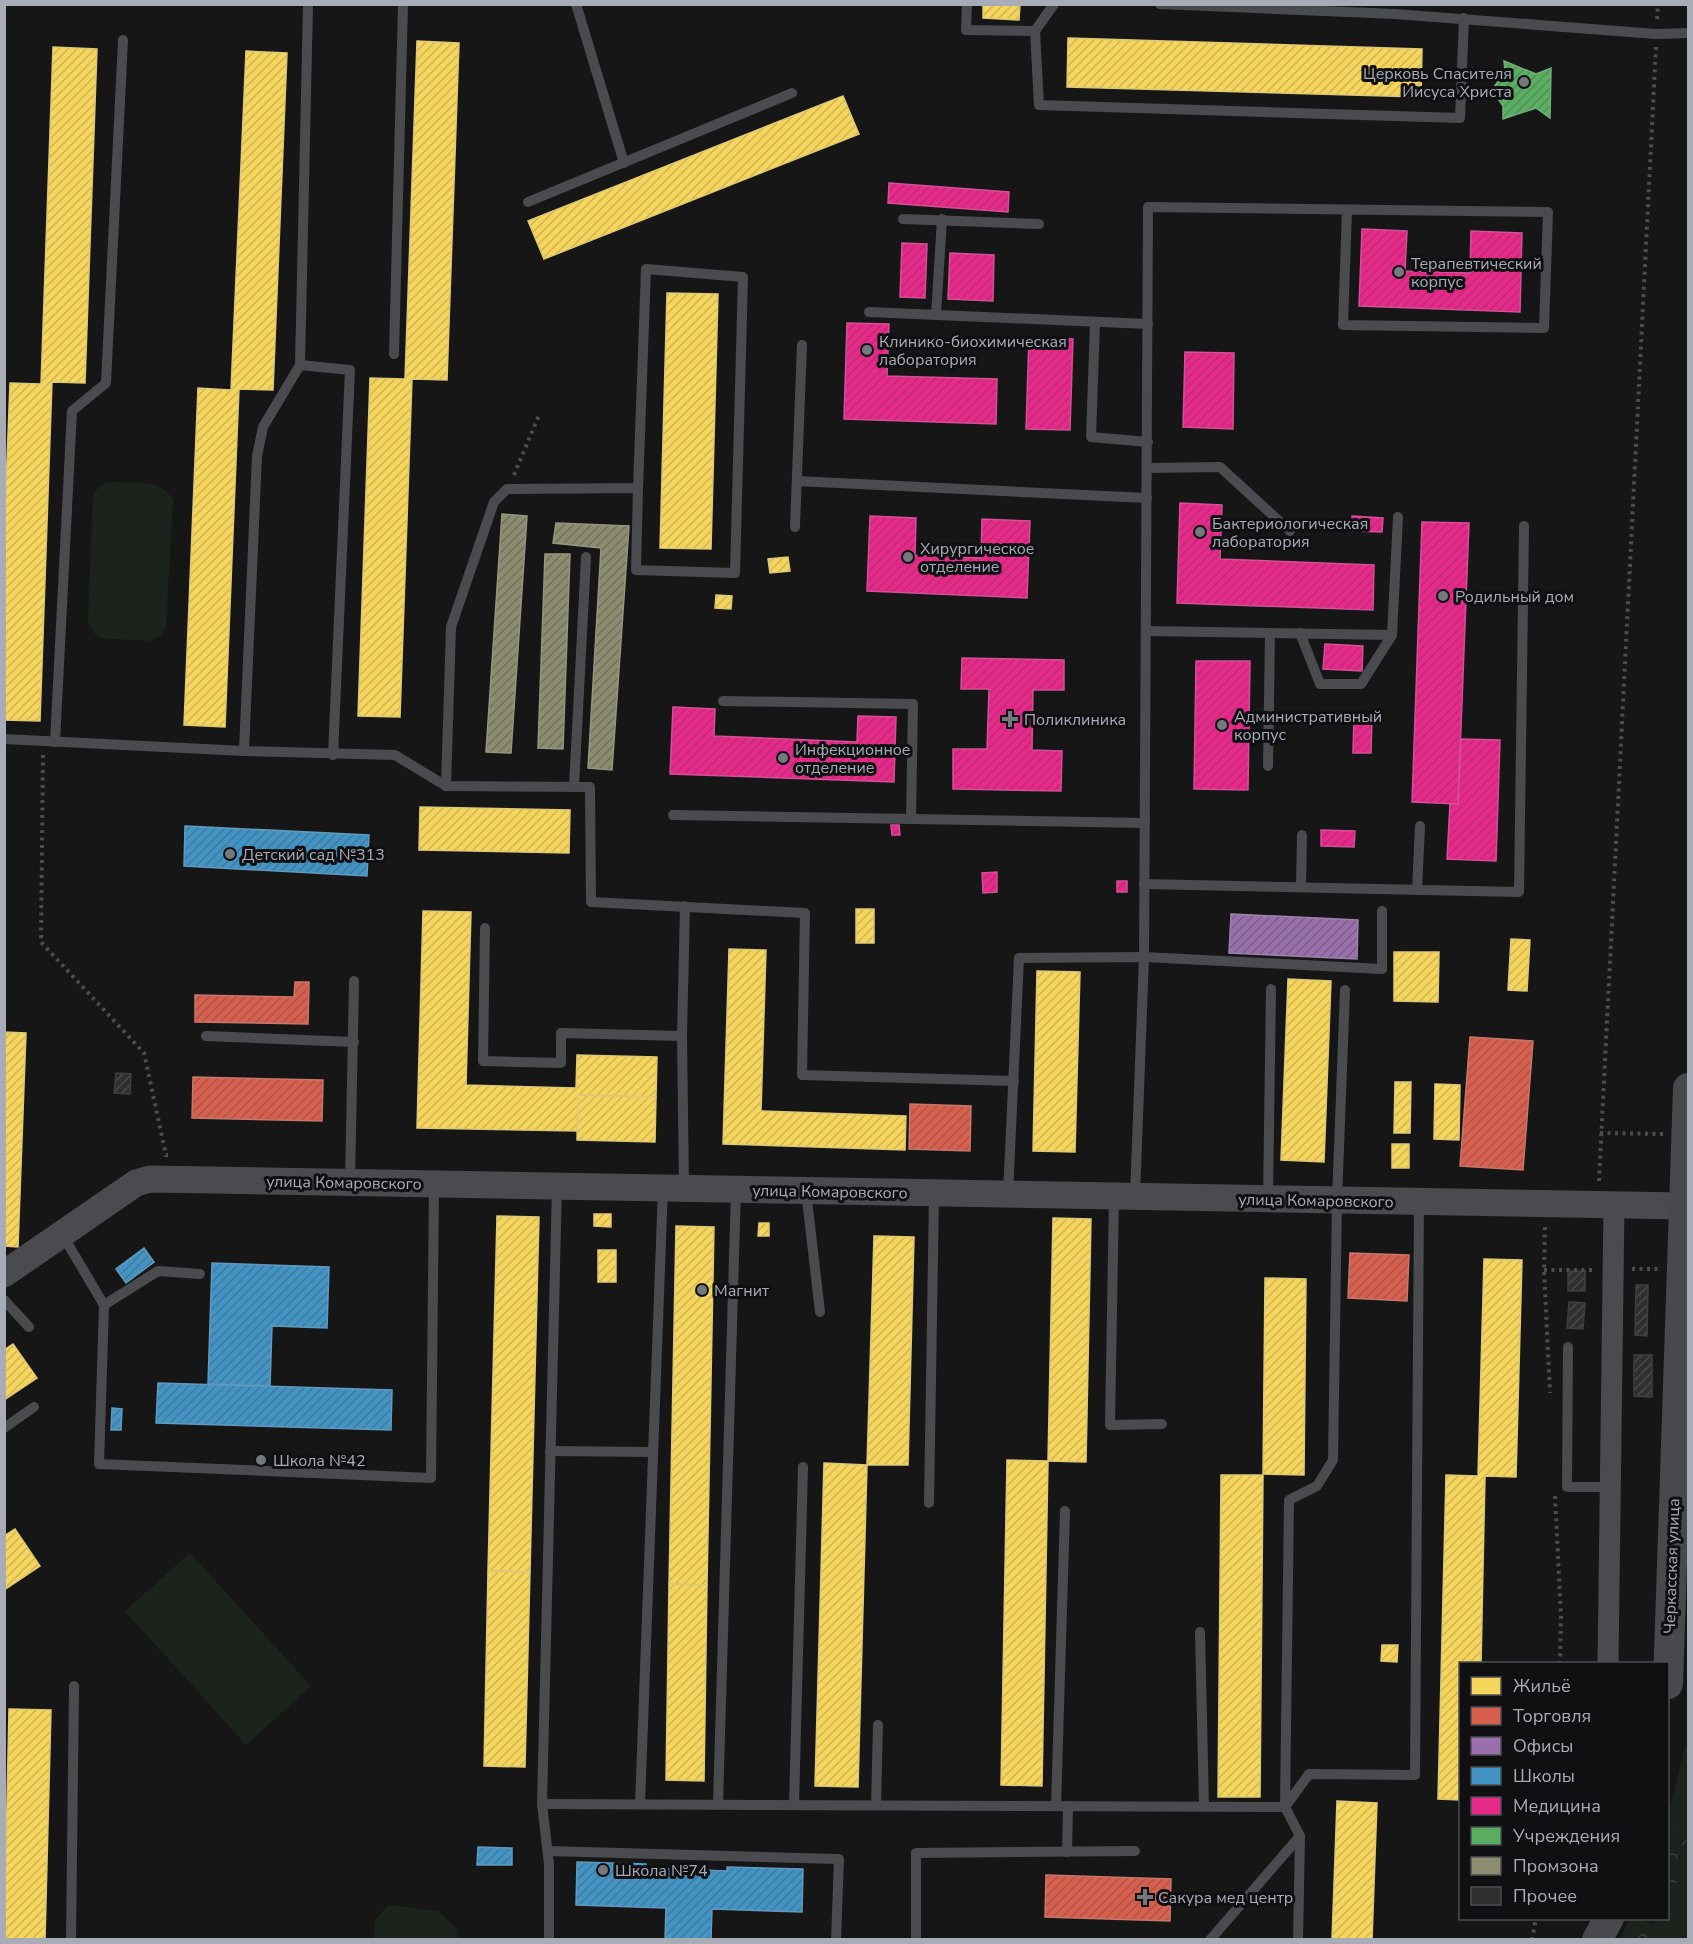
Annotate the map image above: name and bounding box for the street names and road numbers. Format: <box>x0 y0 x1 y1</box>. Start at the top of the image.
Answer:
street label: улица Комаровского <box>266 1171 422 1195</box>
street label: улица Комаровского <box>752 1180 908 1204</box>
street label: улица Комаровского <box>1238 1189 1394 1213</box>
street label: Черкасская улица <box>1659 1498 1685 1634</box>

